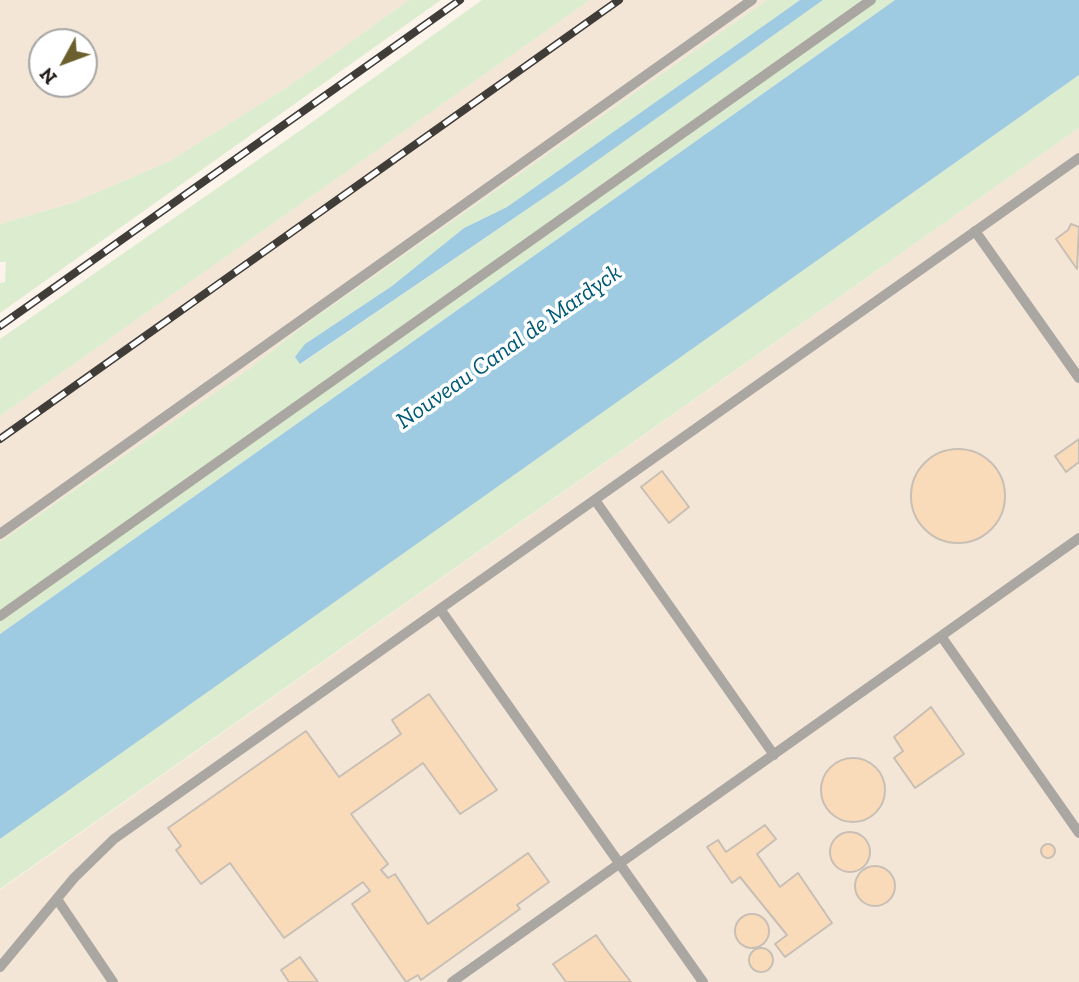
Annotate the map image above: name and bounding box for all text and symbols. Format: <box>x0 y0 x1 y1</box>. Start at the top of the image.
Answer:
north arrow <box>28 28 98 98</box>
text: N <box>35 63 62 89</box>
water label: Nouveau Canal de Mardyck <box>391 258 627 436</box>

